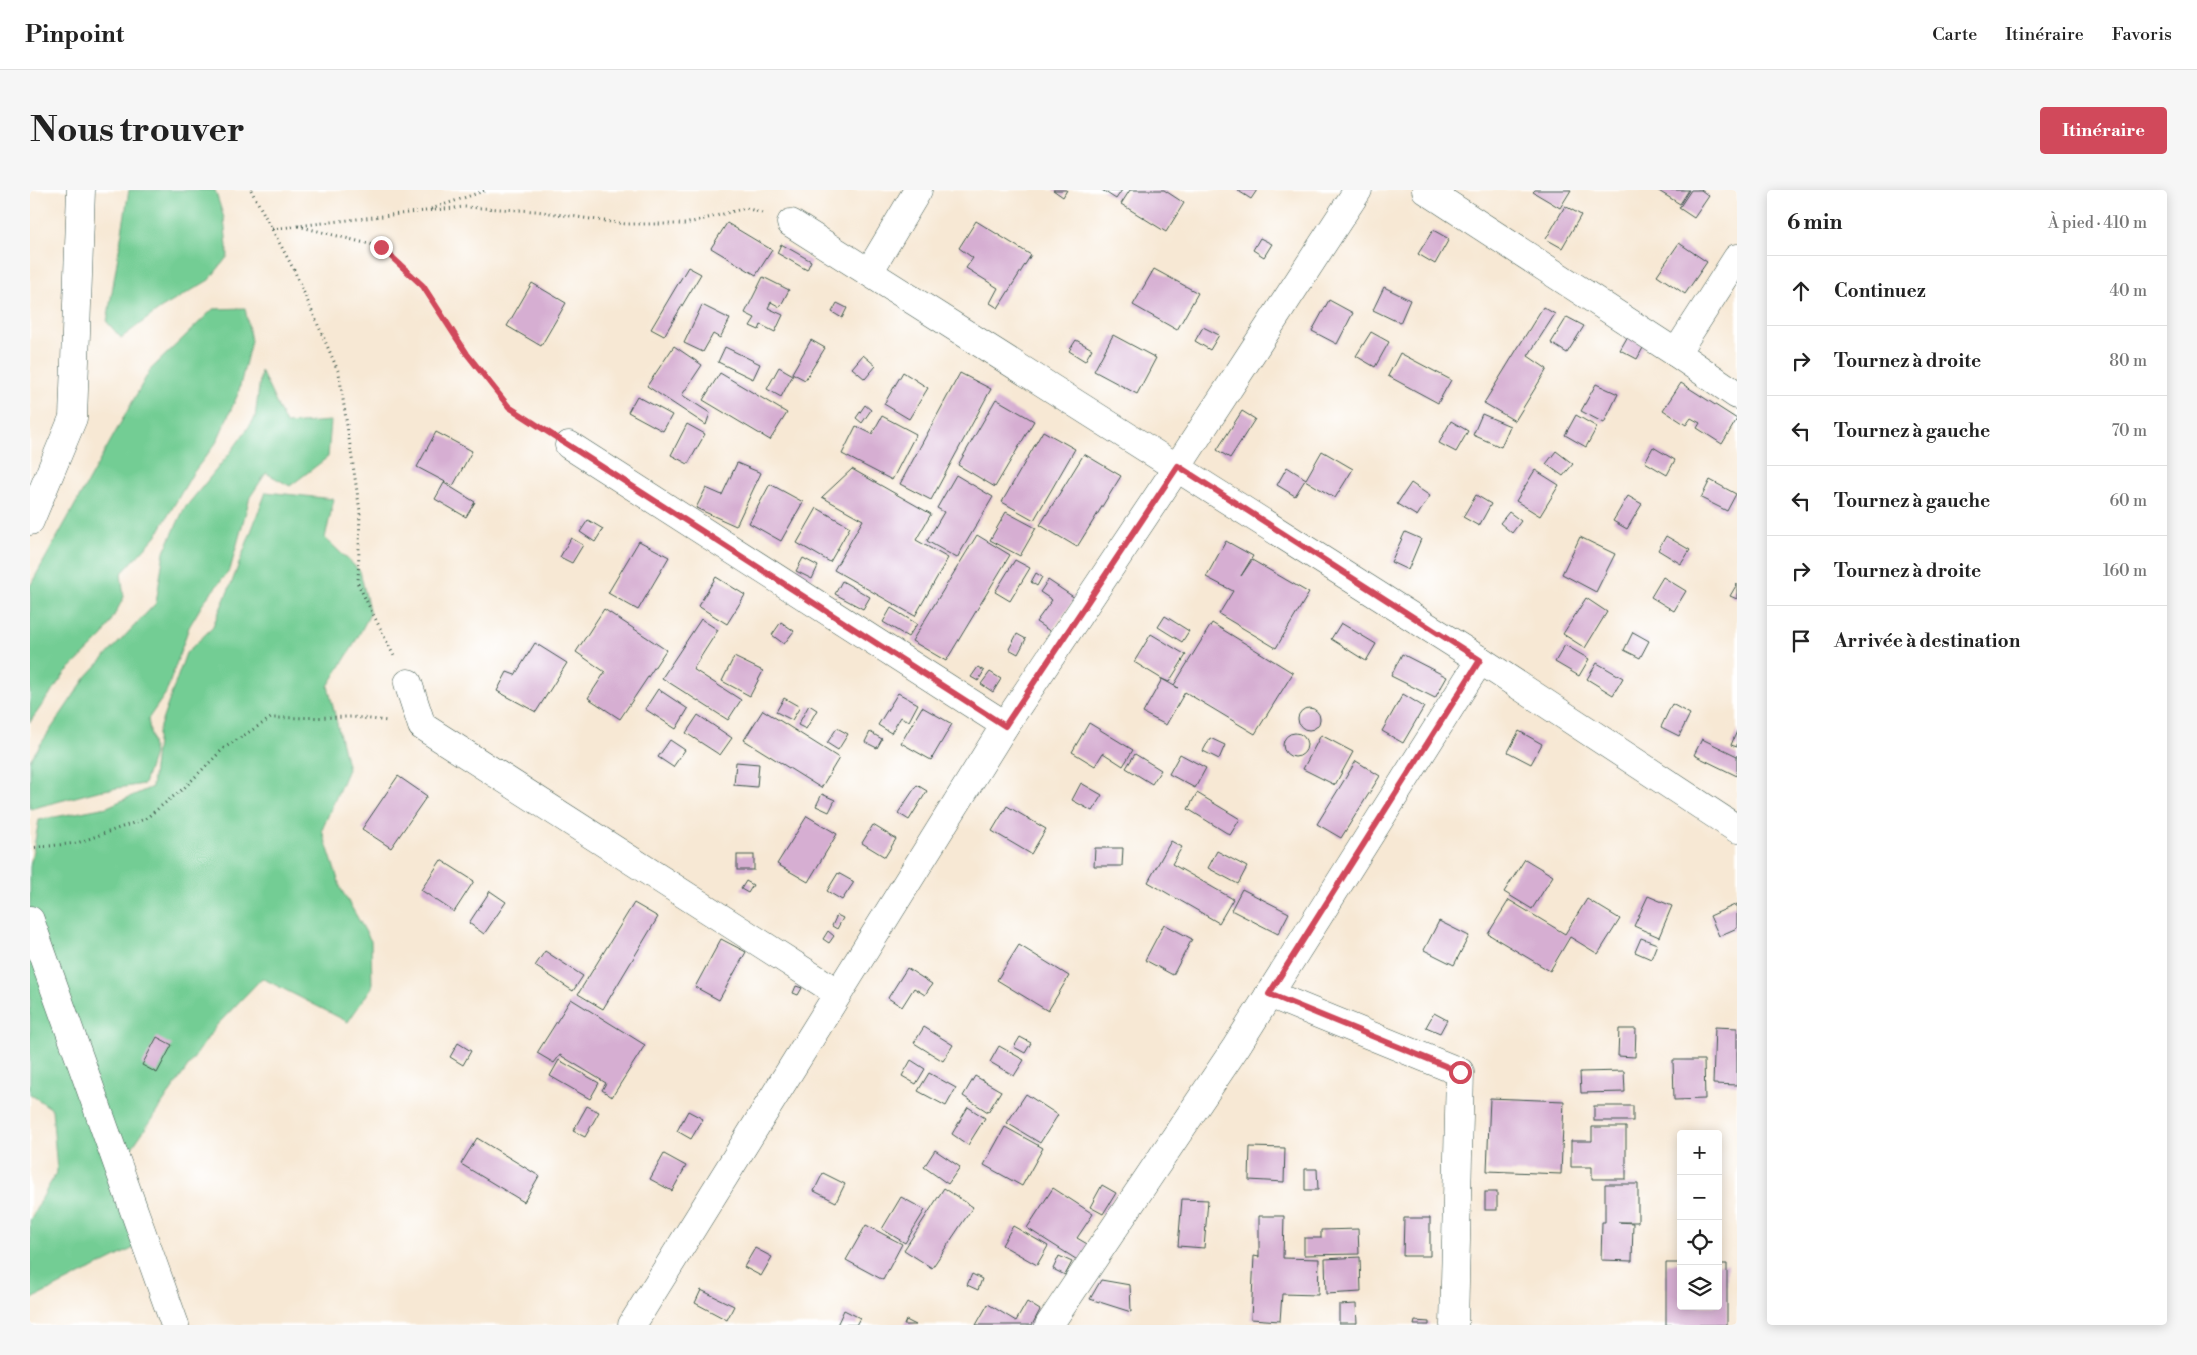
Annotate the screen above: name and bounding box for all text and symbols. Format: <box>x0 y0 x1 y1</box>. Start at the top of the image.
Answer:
text: Pinpoint <box>25 20 124 50</box>
text: Carte <box>1932 23 1977 46</box>
text: Itinéraire <box>2005 23 2084 46</box>
text: Favoris <box>2112 23 2172 46</box>
button: Itinéraire <box>2040 107 2167 154</box>
text: Nous trouver <box>30 109 245 152</box>
text: 6 min <box>1787 210 1842 236</box>
text: À pied · 410 m <box>2048 213 2147 233</box>
route end <box>370 236 393 259</box>
icon: ahead <box>1787 277 1815 305</box>
text: Continuez <box>1834 279 1926 303</box>
text: 40 m <box>2110 281 2147 301</box>
icon: right <box>1787 347 1815 375</box>
text: Tournez à droite <box>1834 349 1981 373</box>
text: 80 m <box>2109 351 2147 371</box>
icon: left <box>1787 417 1815 445</box>
text: Tournez à gauche <box>1834 419 1990 443</box>
text: 70 m <box>2111 421 2147 441</box>
icon: left <box>1787 487 1815 515</box>
text: Tournez à gauche <box>1834 489 1990 513</box>
text: 60 m <box>2109 491 2147 511</box>
icon: right <box>1787 557 1815 585</box>
text: Tournez à droite <box>1834 559 1981 583</box>
text: 160 m <box>2103 561 2147 581</box>
icon: arrive <box>1787 627 1815 655</box>
text: Arrivée à destination <box>1834 629 2020 653</box>
route start <box>1449 1061 1472 1084</box>
map controls <box>1677 1130 1722 1310</box>
button: + <box>1677 1130 1722 1175</box>
button: − <box>1677 1175 1722 1220</box>
button: locate <box>1677 1220 1722 1265</box>
button: layers <box>1677 1265 1722 1310</box>

